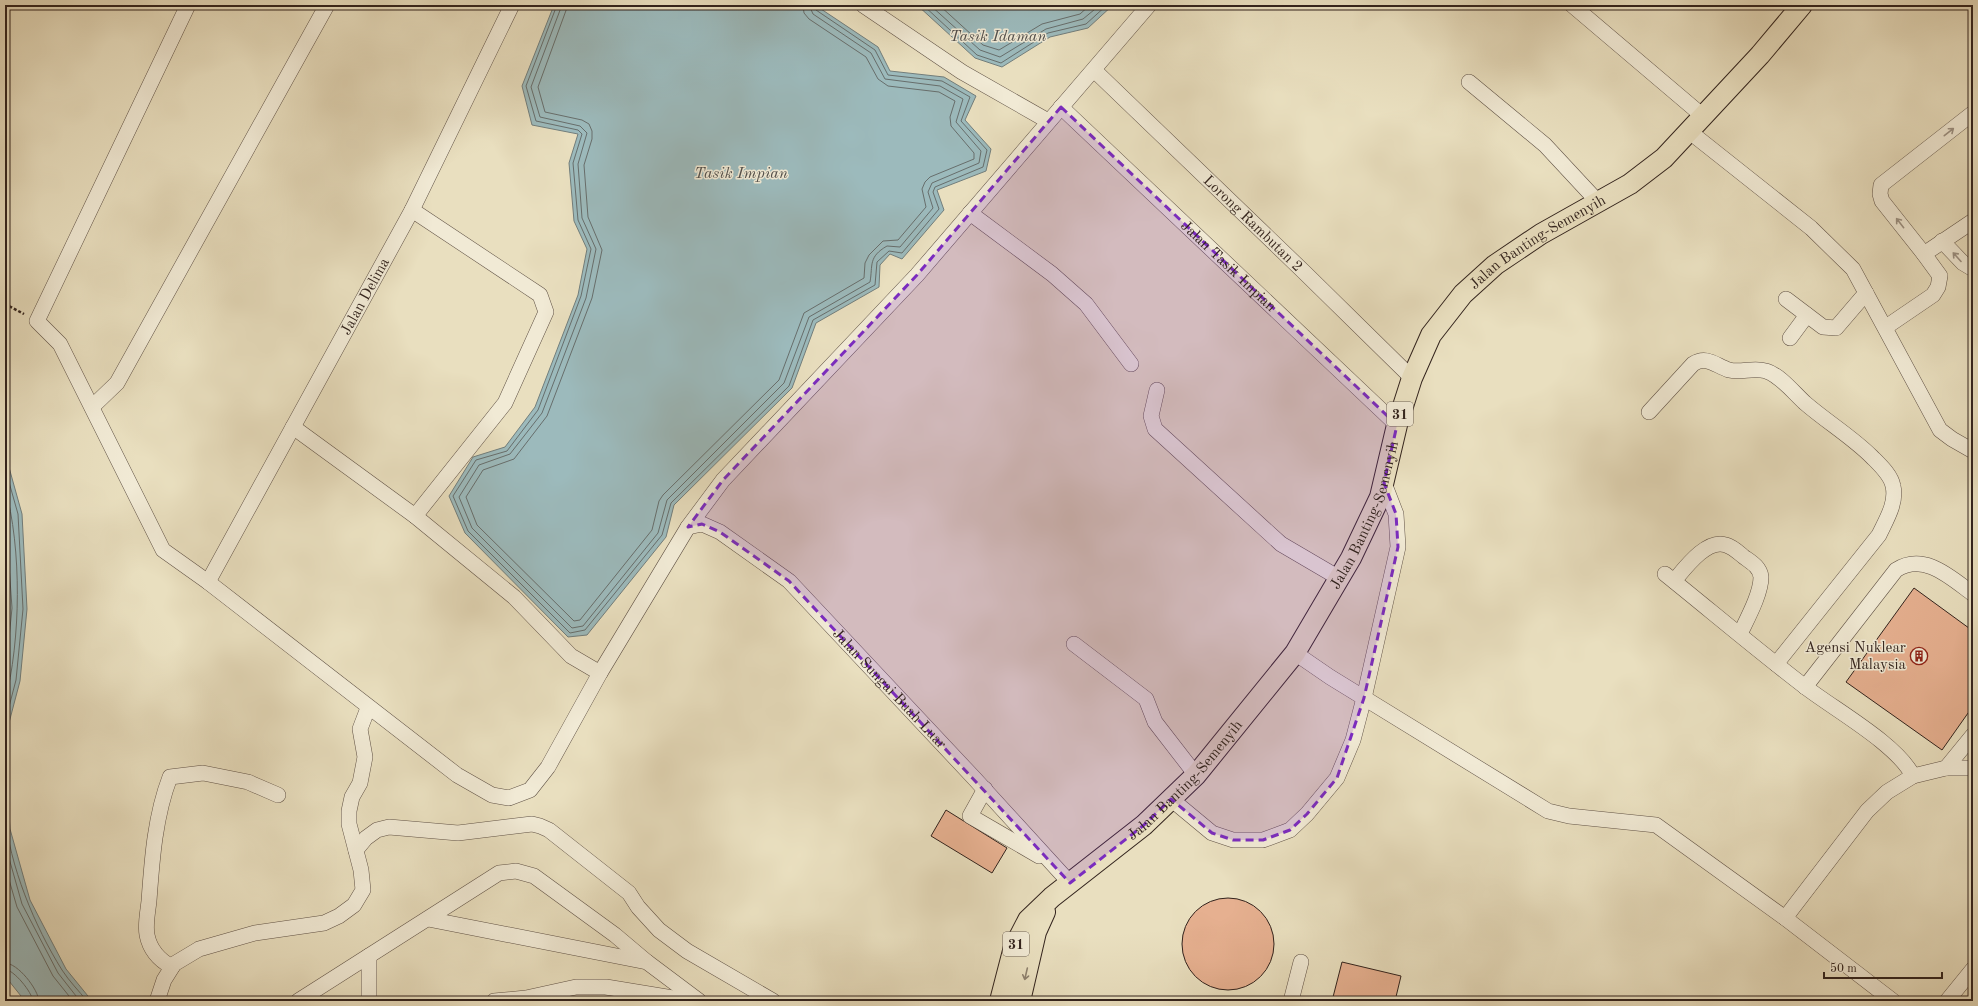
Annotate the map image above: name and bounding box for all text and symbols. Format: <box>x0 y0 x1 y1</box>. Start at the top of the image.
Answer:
water label: Tasik Idaman <box>949 29 1047 45</box>
one-way arrow <box>1943 128 1954 137</box>
water label: Tasik Impian <box>694 166 788 182</box>
street label: Lorong Rambutan 2 <box>1200 173 1305 275</box>
street label: Jalan Banting-Semenyih <box>1467 193 1609 293</box>
one-way arrow <box>1895 218 1904 229</box>
street label: Jalan Tasik Impian <box>1177 219 1278 315</box>
one-way arrow <box>1952 252 1961 262</box>
street label: Jalan Delima <box>339 255 393 338</box>
road number: 31 <box>1387 402 1413 426</box>
street label: Jalan Banting-Semenyih <box>1328 440 1402 592</box>
street label: Jalan Sungai Buah Luar <box>829 627 948 752</box>
place label: Agensi Nuklear Malaysia <box>1805 641 1907 673</box>
building icon: Agensi Nuklear Malaysia <box>1909 646 1929 666</box>
street label: Jalan Banting-Semenyih <box>1125 718 1246 844</box>
road number: 31 <box>1003 932 1029 956</box>
scale bar <box>1824 954 1942 980</box>
text: 50 m <box>1830 962 1857 975</box>
one-way arrow <box>1022 967 1030 980</box>

